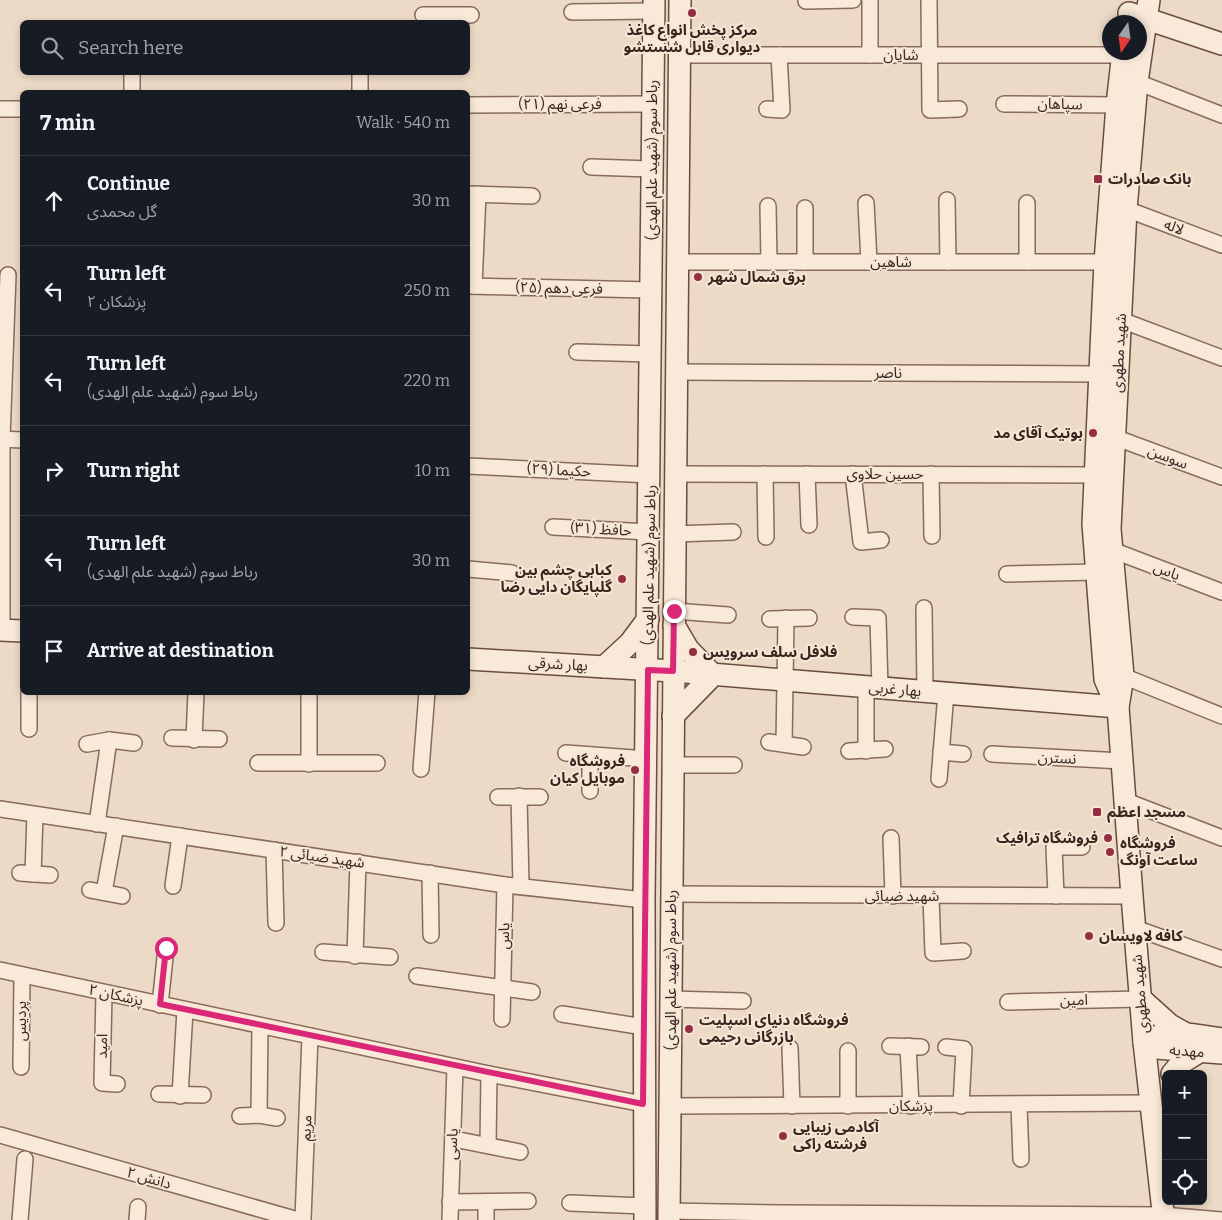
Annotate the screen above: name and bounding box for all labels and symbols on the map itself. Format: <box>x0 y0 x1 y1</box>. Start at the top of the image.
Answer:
marker: مرکز پخش انواع کاغذ دیواری قابل شستشو <box>686 7 698 19</box>
north arrow <box>1102 15 1147 60</box>
place label: مرکز پخش انواع کاغذ دیواری قابل شستشو <box>624 21 761 56</box>
street label: شایان <box>883 46 919 64</box>
street label: رباط سوم (شهید علم الهدی) <box>643 80 663 240</box>
street label: فرعی نهم (۲۱) <box>518 95 602 115</box>
street label: سپاهان <box>1037 95 1083 115</box>
place label: بانک صادرات <box>1108 170 1192 188</box>
marker: بانک صادرات <box>1092 173 1104 185</box>
street label: لاله <box>1161 215 1187 239</box>
street label: شاهین <box>870 253 912 271</box>
place label: برق شمال شهر <box>707 268 806 286</box>
marker: برق شمال شهر <box>692 271 704 283</box>
street label: فرعی دهم (۲۵) <box>515 278 603 300</box>
street label: شهید مطهری <box>1108 313 1130 393</box>
street label: ناصر <box>873 364 902 382</box>
place label: بوتیک آقای مد <box>993 424 1083 442</box>
marker: بوتیک آقای مد <box>1087 427 1099 439</box>
street label: سوسن <box>1145 441 1191 473</box>
street label: حکیما (۲۹) <box>526 459 592 481</box>
street label: حسین حلاوی <box>846 465 924 483</box>
street label: رباط سوم (شهید علم الهدی) <box>639 485 661 645</box>
street label: حافظ (۳۱) <box>570 518 632 540</box>
street label: یاس <box>1151 558 1183 584</box>
place label: کبابی چشم بین گلپایگان دایی رضا <box>501 561 612 597</box>
marker: کبابی چشم بین گلپایگان دایی رضا <box>616 573 628 585</box>
route end <box>663 600 686 623</box>
place label: فلافل سلف سرویس <box>703 643 837 661</box>
marker: فلافل سلف سرویس <box>687 646 699 658</box>
street label: بهار شرقی <box>528 653 588 675</box>
street label: بهار غربی <box>868 678 922 700</box>
street label: نسترن <box>1037 748 1077 768</box>
place label: فروشگاه موبایل کیان <box>550 752 625 787</box>
marker: فروشگاه موبایل کیان <box>629 764 641 776</box>
place label: مسجد اعظم <box>1107 803 1186 823</box>
marker: مسجد اعظم <box>1091 806 1103 818</box>
place label: فروشگاه ترافیک <box>996 829 1098 847</box>
marker: فروشگاه ترافیک <box>1102 832 1114 844</box>
place label: فروشگاه ساعت آونگ <box>1120 834 1198 869</box>
street label: شهید ضیائی ۲ <box>278 842 366 872</box>
marker: فروشگاه ساعت آونگ <box>1104 846 1116 858</box>
street label: شهید ضیائی <box>865 887 939 905</box>
street label: رباط سوم (شهید علم الهدی) <box>662 890 682 1050</box>
street label: یاس <box>495 922 513 950</box>
place label: کافه لاویسان <box>1099 927 1183 945</box>
marker: کافه لاویسان <box>1083 930 1095 942</box>
route start <box>155 937 178 960</box>
street label: شهید مطهری <box>1128 953 1152 1034</box>
street label: پزشکان ۲ <box>87 980 145 1011</box>
street label: امین <box>1060 991 1088 1009</box>
street label: پردیس <box>12 1001 31 1041</box>
place label: فروشگاه دنیای اسپلیت بازرگانی رحیمی <box>699 1011 849 1046</box>
marker: فروشگاه دنیای اسپلیت بازرگانی رحیمی <box>683 1023 695 1035</box>
street label: امید <box>93 1033 111 1059</box>
street label: مهدیه <box>1169 1041 1205 1061</box>
street label: پزشکان <box>889 1097 933 1116</box>
street label: مریم <box>297 1115 317 1142</box>
place label: آکادمی زیبایی فرشته راکی <box>793 1118 880 1153</box>
street label: یاسی <box>442 1128 462 1160</box>
marker: آکادمی زیبایی فرشته راکی <box>777 1130 789 1142</box>
street label: دانش ۲ <box>125 1163 173 1193</box>

